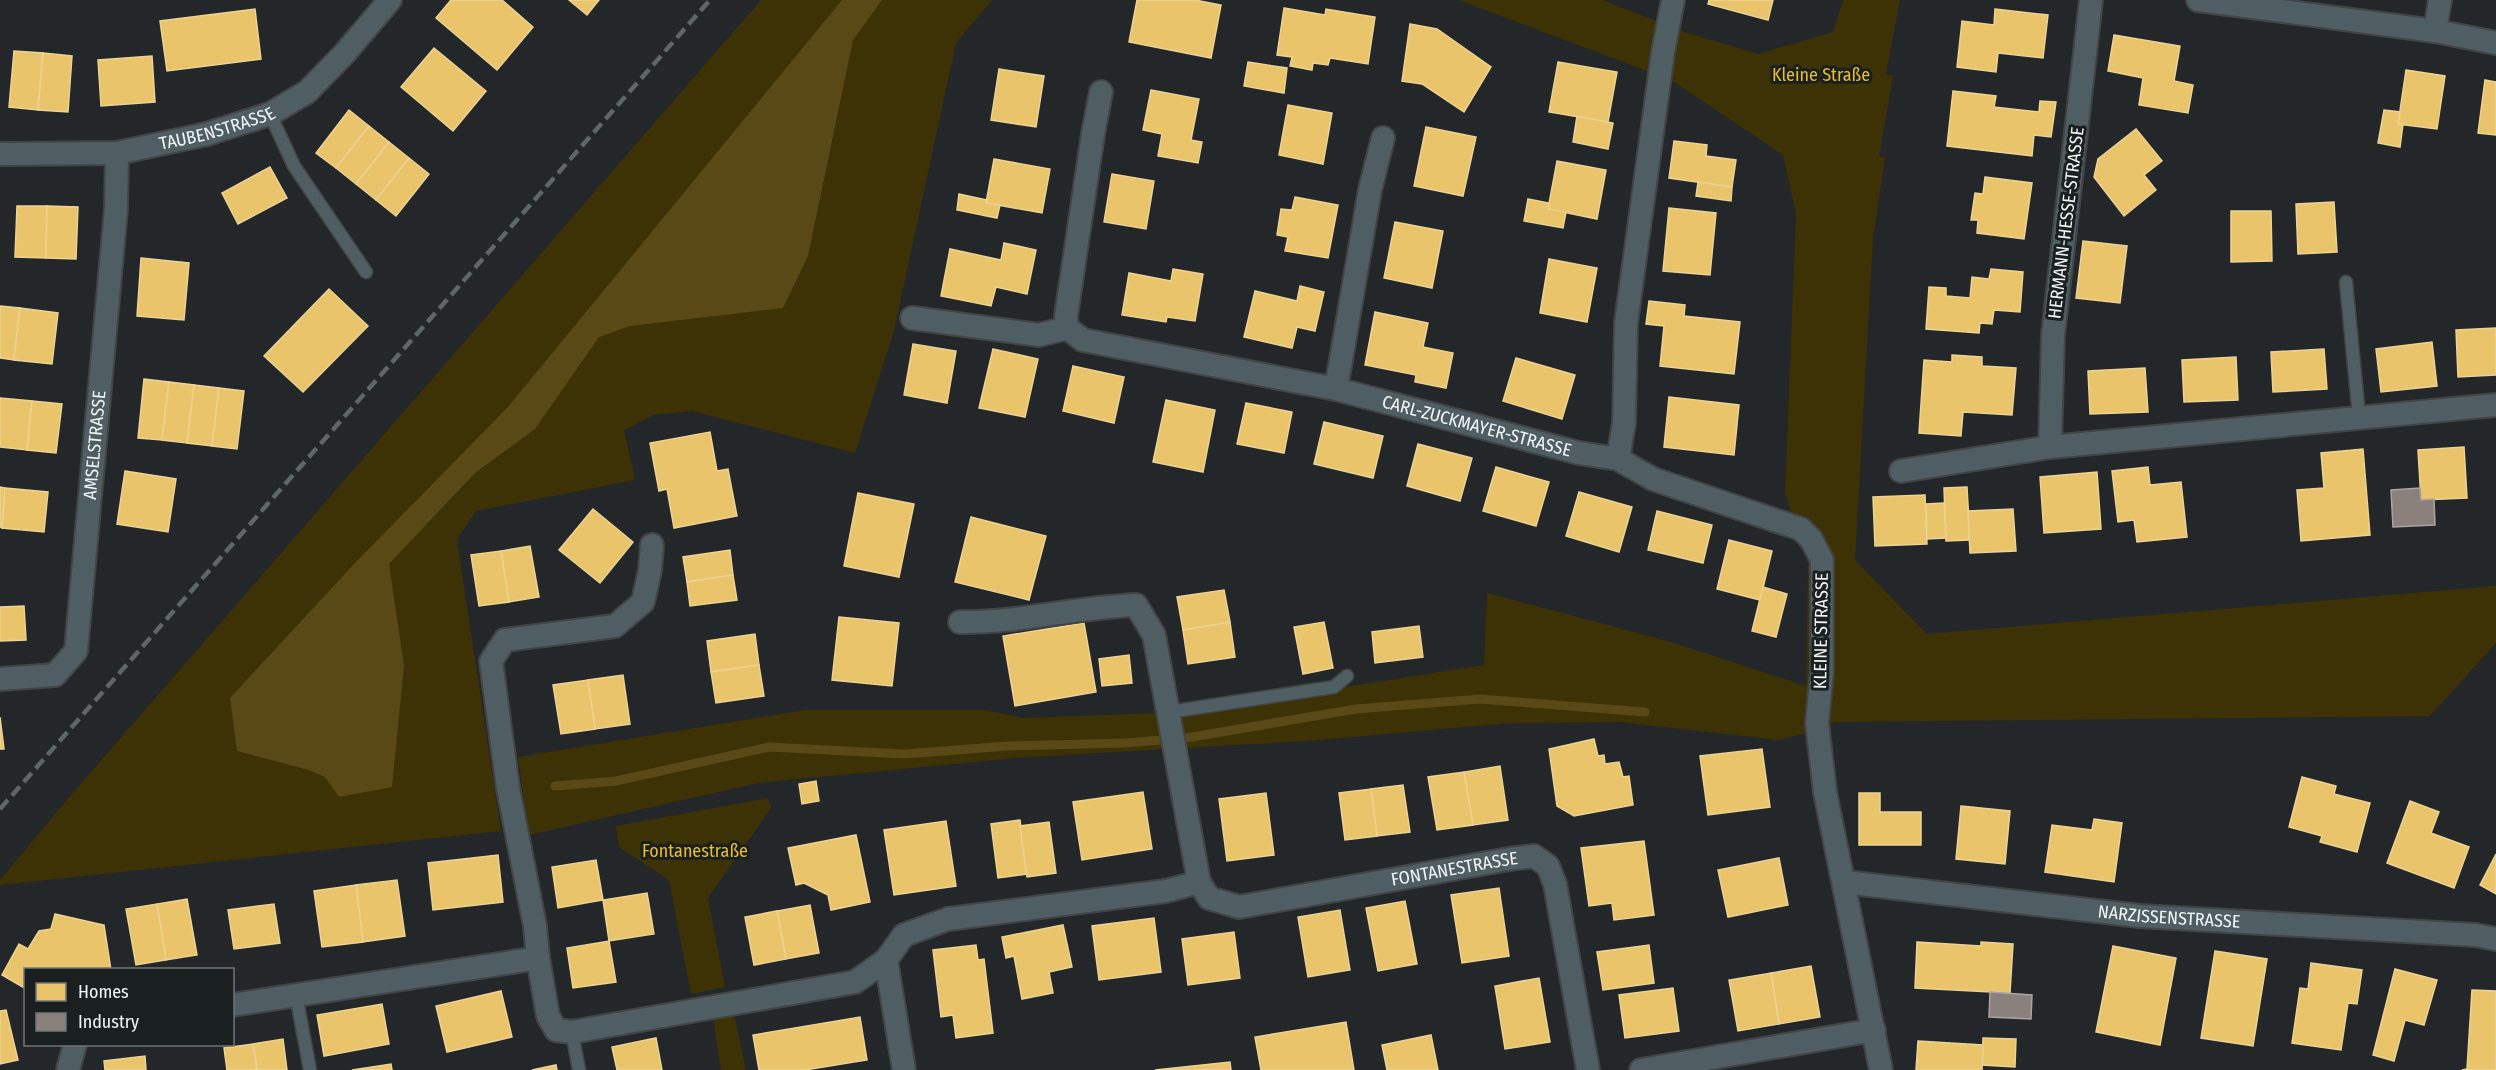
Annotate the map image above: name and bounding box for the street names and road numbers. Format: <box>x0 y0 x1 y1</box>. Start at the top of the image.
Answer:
street label: TAUBENSTRASSE <box>157 102 279 155</box>
street label: HERMANN-HESSE-STRASSE <box>2043 126 2089 320</box>
street label: AMSELSTRASSE <box>79 389 111 500</box>
street label: CARL-ZUCKMAYER-STRASSE <box>1380 391 1574 462</box>
street label: KLEINE STRASSE <box>1809 573 1833 689</box>
street label: FONTANESTRASSE <box>1389 847 1519 891</box>
street label: NARZISSENSTRASSE <box>2097 900 2241 933</box>

